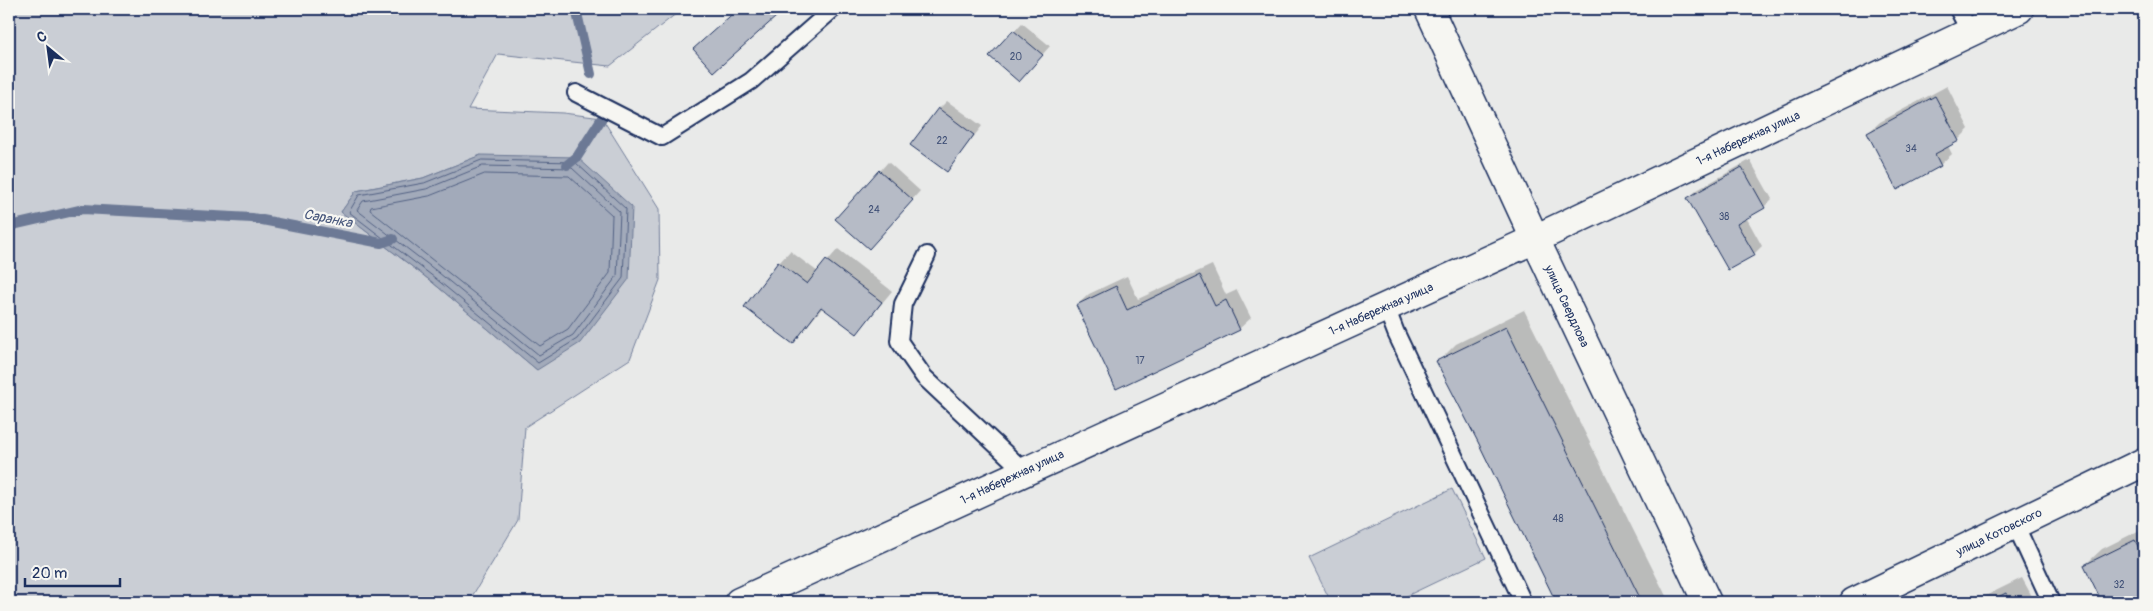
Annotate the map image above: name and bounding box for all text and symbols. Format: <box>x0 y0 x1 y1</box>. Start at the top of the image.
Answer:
north arrow <box>22 22 72 72</box>
text: С <box>34 27 50 47</box>
house number: 20 <box>1010 51 1022 63</box>
street label: 1-я Набережная улица <box>1694 108 1803 169</box>
house number: 22 <box>936 135 948 147</box>
house number: 34 <box>1905 143 1917 155</box>
house number: 24 <box>868 204 880 216</box>
water label: Саранка <box>302 205 355 232</box>
house number: 38 <box>1719 211 1729 223</box>
street label: улица Свердлова <box>1541 262 1592 350</box>
street label: 1-я Набережная улица <box>1327 280 1436 339</box>
house number: 17 <box>1135 355 1145 367</box>
street label: 1-я Набережная улица <box>958 447 1067 508</box>
street label: улица Котовского <box>1953 505 2045 560</box>
house number: 48 <box>1553 513 1563 525</box>
scale bar <box>25 556 120 588</box>
text: 20 m <box>32 564 67 583</box>
house number: 32 <box>2113 579 2125 591</box>

